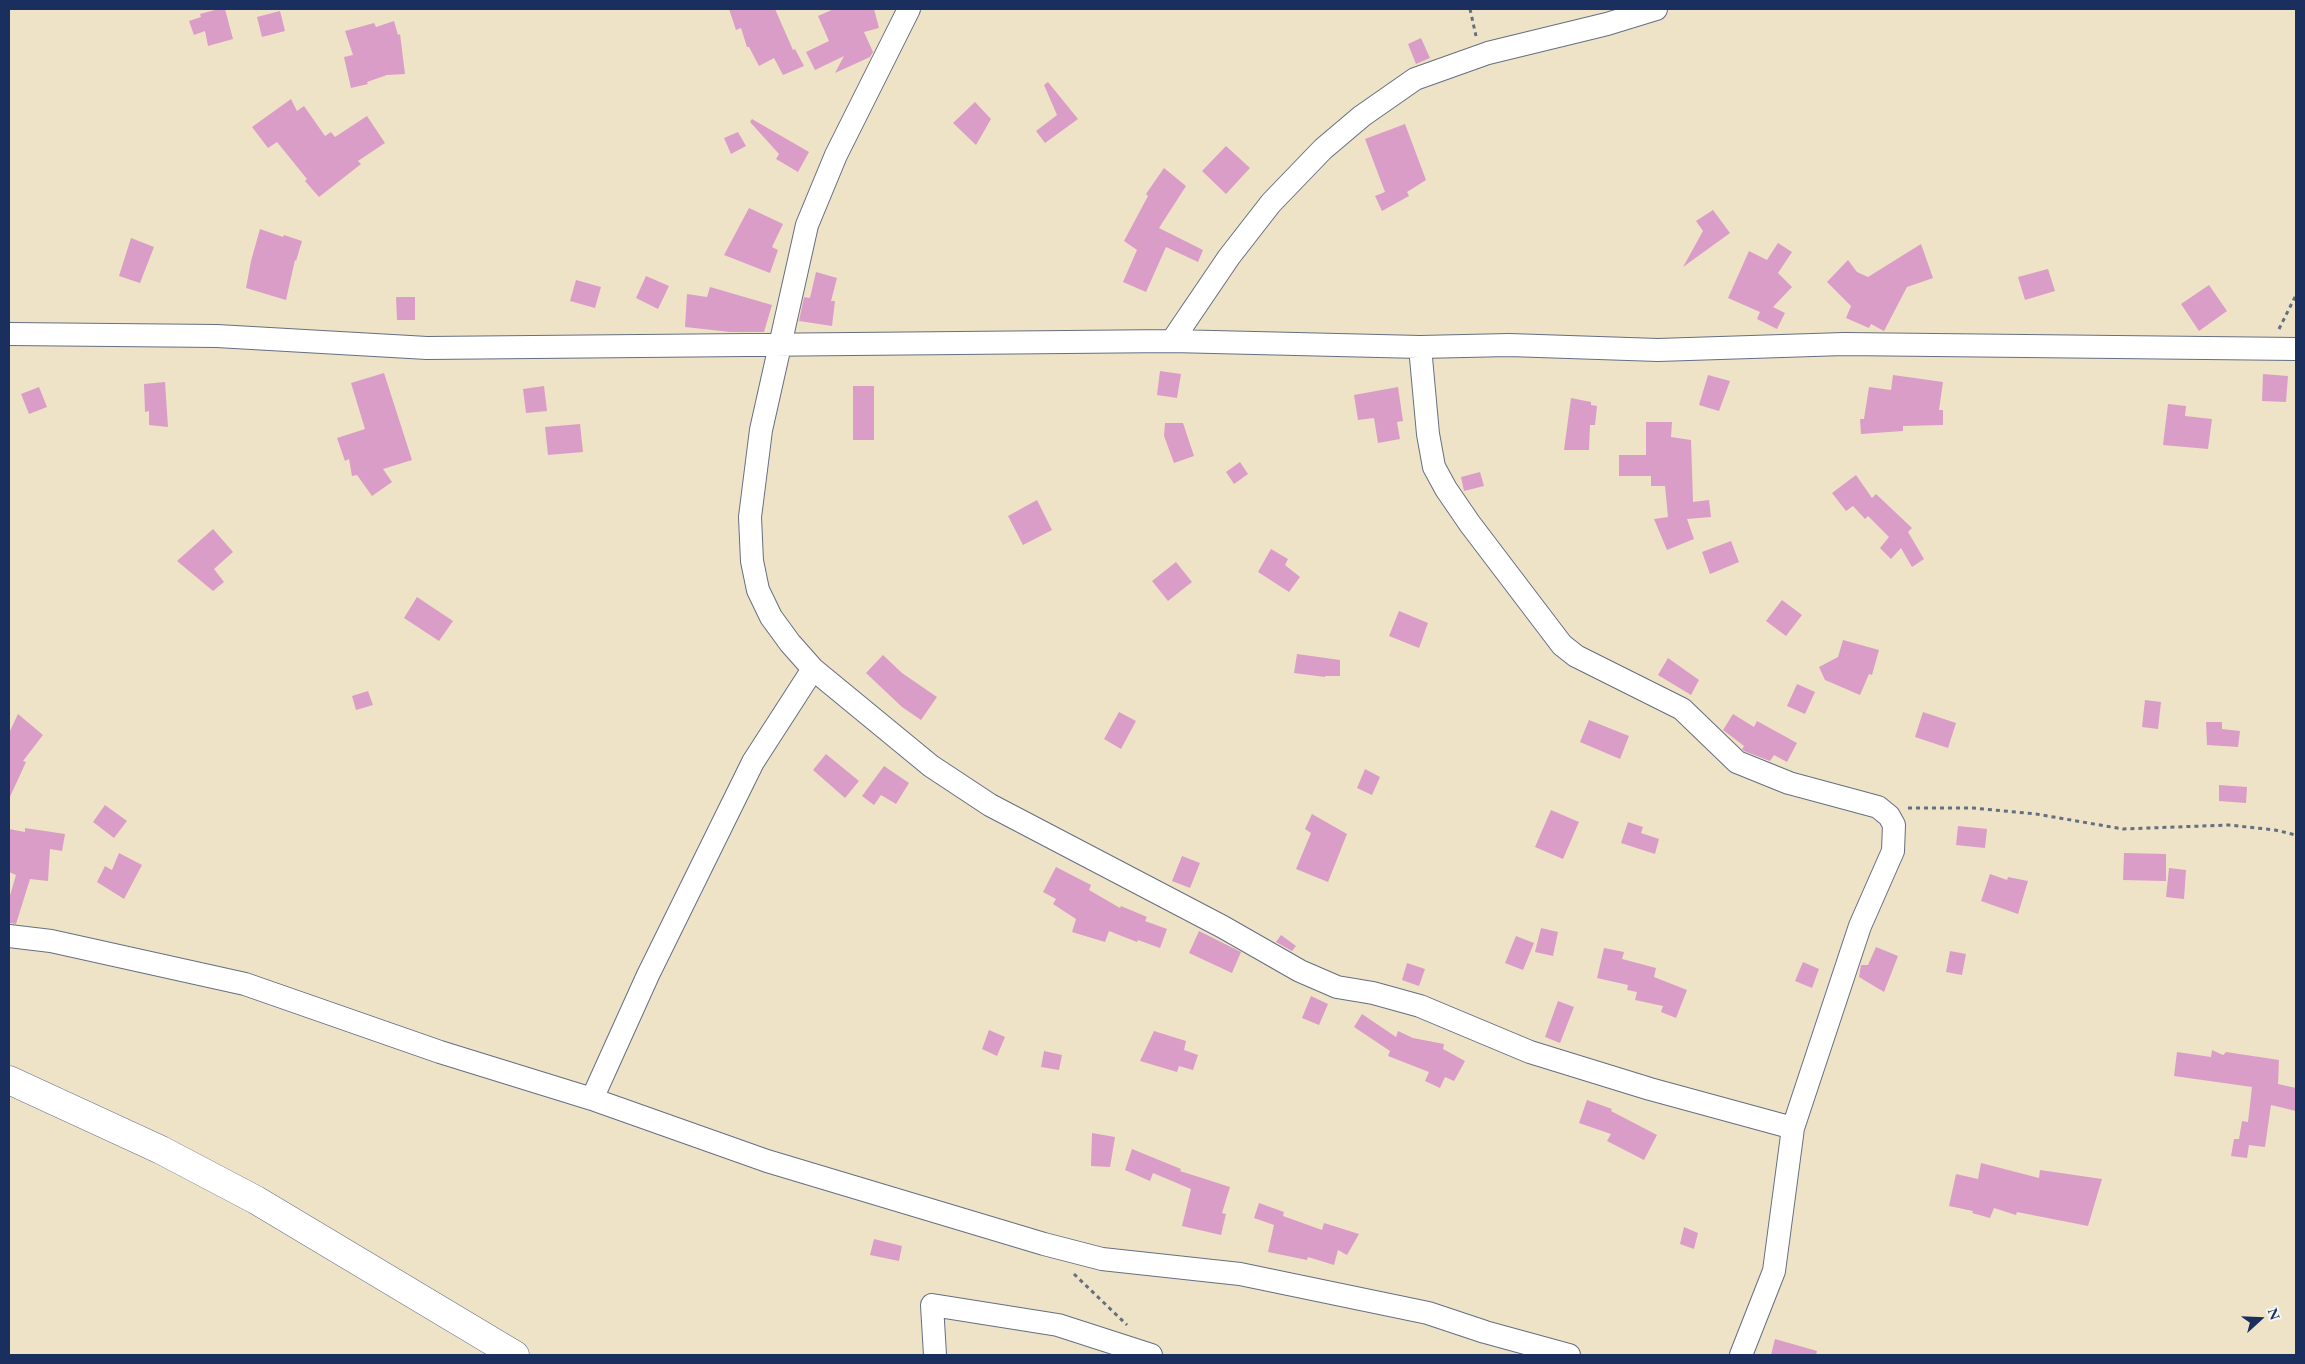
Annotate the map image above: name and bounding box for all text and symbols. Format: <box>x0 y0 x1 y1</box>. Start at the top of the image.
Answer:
north arrow <box>2235 1294 2285 1344</box>
text: N <box>2264 1305 2284 1322</box>

